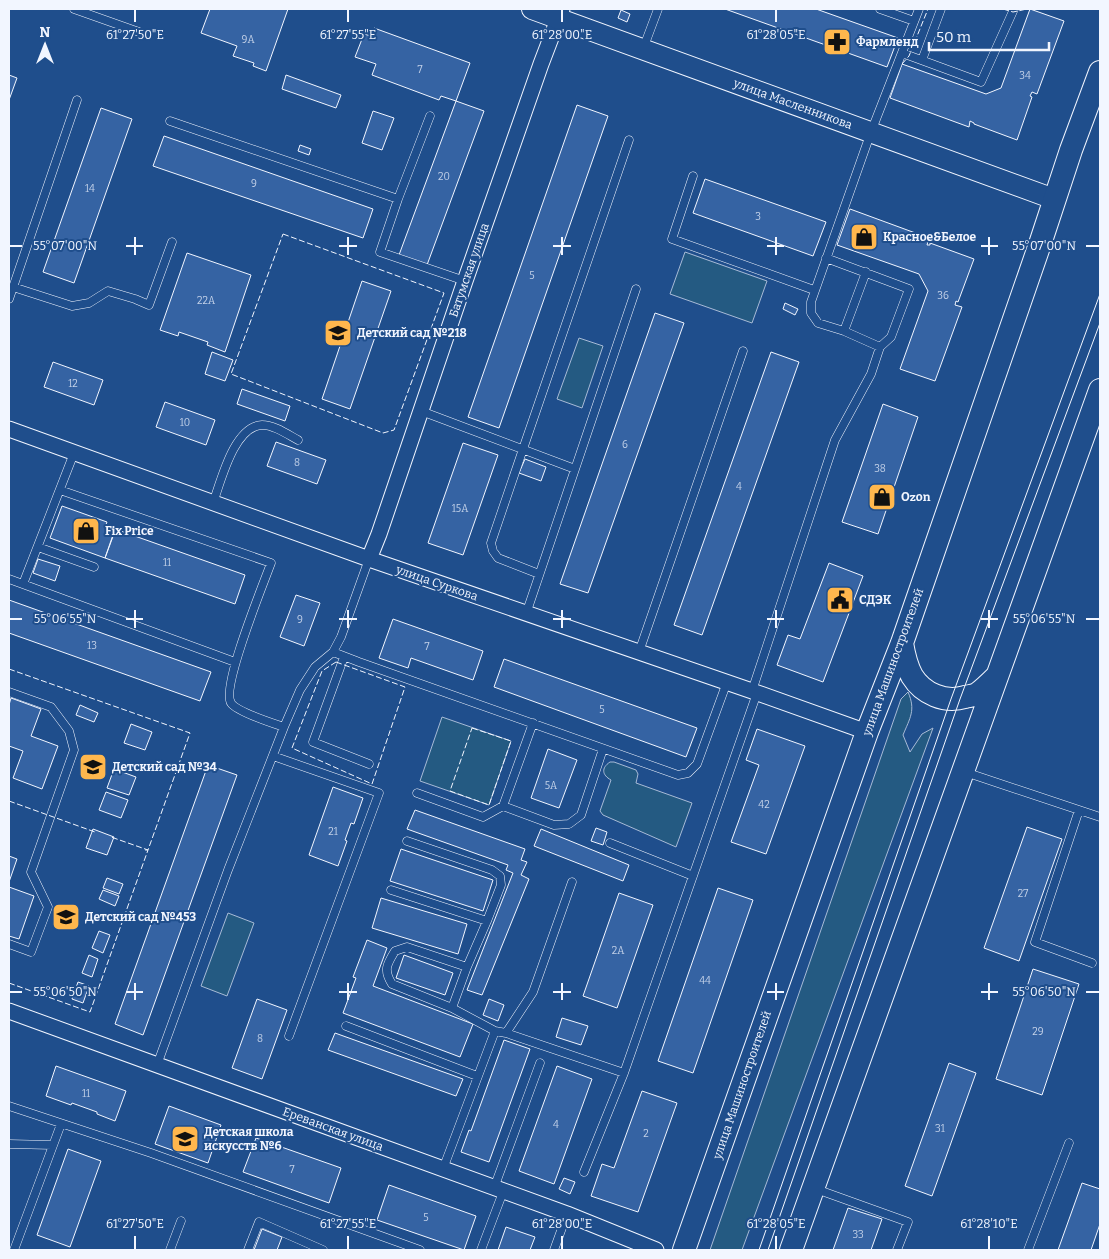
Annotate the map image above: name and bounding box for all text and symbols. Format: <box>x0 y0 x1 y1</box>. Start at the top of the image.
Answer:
north arrow <box>20 20 70 70</box>
scale bar <box>929 20 1049 52</box>
text: N <box>40 24 51 41</box>
pharmacy icon: Фармленд <box>822 27 852 57</box>
text: 61°27'50"E <box>106 28 164 42</box>
text: 61°27'55"E <box>320 28 376 42</box>
text: 61°28'00"E <box>532 28 592 42</box>
text: 61°28'05"E <box>747 28 805 42</box>
text: 50 m <box>936 28 972 46</box>
house number: 9А <box>242 34 255 46</box>
place label: Фармленд <box>856 35 919 49</box>
house number: 7 <box>417 64 423 76</box>
house number: 34 <box>1019 70 1031 82</box>
street label: улица Масленникова <box>731 76 855 132</box>
house number: 20 <box>438 171 450 183</box>
house number: 9 <box>251 178 257 190</box>
house number: 14 <box>85 183 95 195</box>
house number: 3 <box>755 211 761 223</box>
street label: Батумская улица <box>446 221 492 319</box>
shop icon: Красное&Белое <box>849 222 879 252</box>
place label: Красное&Белое <box>883 230 977 244</box>
text: 55°07'00"N <box>33 239 97 253</box>
text: 55°07'00"N <box>1012 239 1076 253</box>
house number: 5 <box>529 270 535 282</box>
house number: 36 <box>937 290 949 302</box>
house number: 22А <box>197 295 216 307</box>
school or university icon: Детский сад №218 <box>323 318 353 348</box>
place label: Детский сад №218 <box>357 326 467 340</box>
house number: 12 <box>68 378 78 390</box>
house number: 10 <box>180 417 190 429</box>
house number: 6 <box>622 439 628 451</box>
house number: 8 <box>294 457 300 469</box>
house number: 38 <box>874 463 886 475</box>
house number: 4 <box>736 481 742 493</box>
shop icon: Ozon <box>867 482 897 512</box>
place label: Ozon <box>901 490 931 504</box>
house number: 15А <box>452 503 469 515</box>
shop icon: Fix Price <box>71 516 101 546</box>
place label: Fix Price <box>105 524 154 538</box>
house number: 11 <box>163 557 171 569</box>
street label: улица Суркова <box>393 562 480 604</box>
public building icon: СДЭК <box>825 585 855 615</box>
street label: улица Машиностроителей <box>859 586 926 739</box>
place label: СДЭК <box>859 593 892 607</box>
text: 55°06'55"N <box>34 612 97 626</box>
text: 55°06'55"N <box>1013 612 1076 626</box>
house number: 9 <box>297 614 303 626</box>
house number: 13 <box>87 640 97 652</box>
house number: 7 <box>424 641 430 653</box>
house number: 5 <box>599 704 605 716</box>
school or university icon: Детский сад №34 <box>78 752 108 782</box>
place label: Детский сад №34 <box>112 760 218 774</box>
house number: 5А <box>545 780 558 792</box>
house number: 42 <box>758 799 770 811</box>
house number: 21 <box>328 826 338 838</box>
house number: 27 <box>1018 888 1028 900</box>
school or university icon: Детский сад №453 <box>51 902 81 932</box>
place label: Детский сад №453 <box>85 910 196 924</box>
house number: 2А <box>612 945 625 957</box>
house number: 44 <box>699 975 711 987</box>
text: 55°06'50"N <box>33 985 97 999</box>
text: 55°06'50"N <box>1012 985 1076 999</box>
street label: улица Машиностроителей <box>710 1009 774 1162</box>
house number: 29 <box>1032 1026 1044 1038</box>
house number: 8 <box>257 1033 263 1045</box>
house number: 11 <box>82 1088 90 1100</box>
street label: Ереванская улица <box>281 1104 386 1154</box>
house number: 4 <box>553 1119 559 1131</box>
house number: 31 <box>935 1123 945 1135</box>
school or university icon: Детская школа искусств №6 <box>170 1124 200 1154</box>
place label: Детская школа искусств №6 <box>204 1125 294 1153</box>
house number: 2 <box>643 1128 649 1140</box>
house number: 7 <box>289 1164 295 1176</box>
house number: 5 <box>423 1212 429 1224</box>
text: 61°27'50"E <box>106 1217 164 1231</box>
text: 61°27'55"E <box>320 1217 376 1231</box>
text: 61°28'00"E <box>532 1217 592 1231</box>
text: 61°28'05"E <box>747 1217 805 1231</box>
text: 61°28'10"E <box>960 1217 1018 1231</box>
house number: 33 <box>852 1229 864 1241</box>

